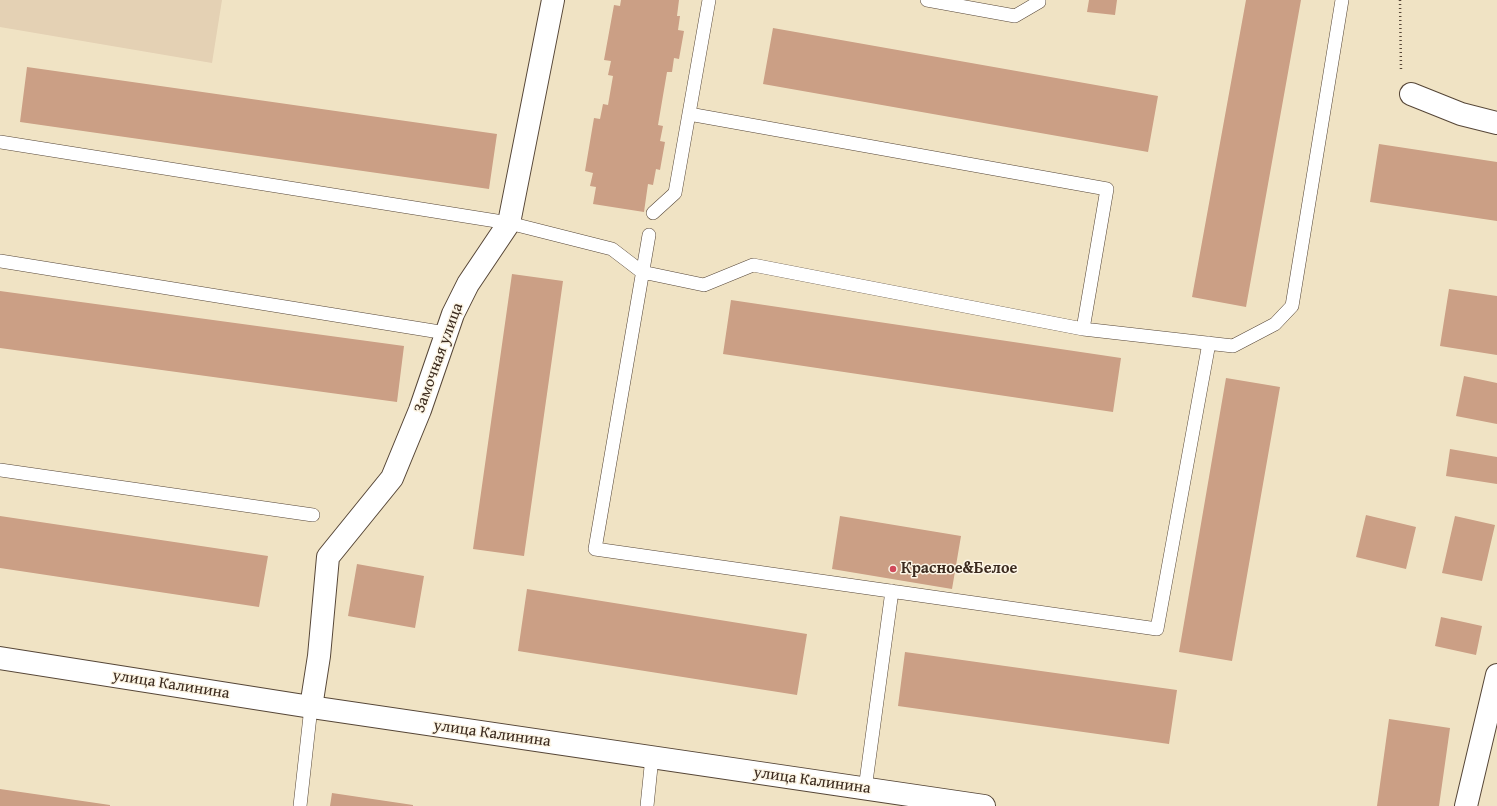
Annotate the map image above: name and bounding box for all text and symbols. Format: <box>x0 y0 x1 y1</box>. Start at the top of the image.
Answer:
street label: Замочная улица <box>410 300 468 416</box>
place label: Красное&Белое <box>901 559 1017 579</box>
marker: Красное&Белое <box>888 564 898 574</box>
street label: улица Калинина <box>111 666 231 704</box>
street label: улица Калинина <box>432 716 552 752</box>
street label: улица Калинина <box>752 763 872 799</box>

